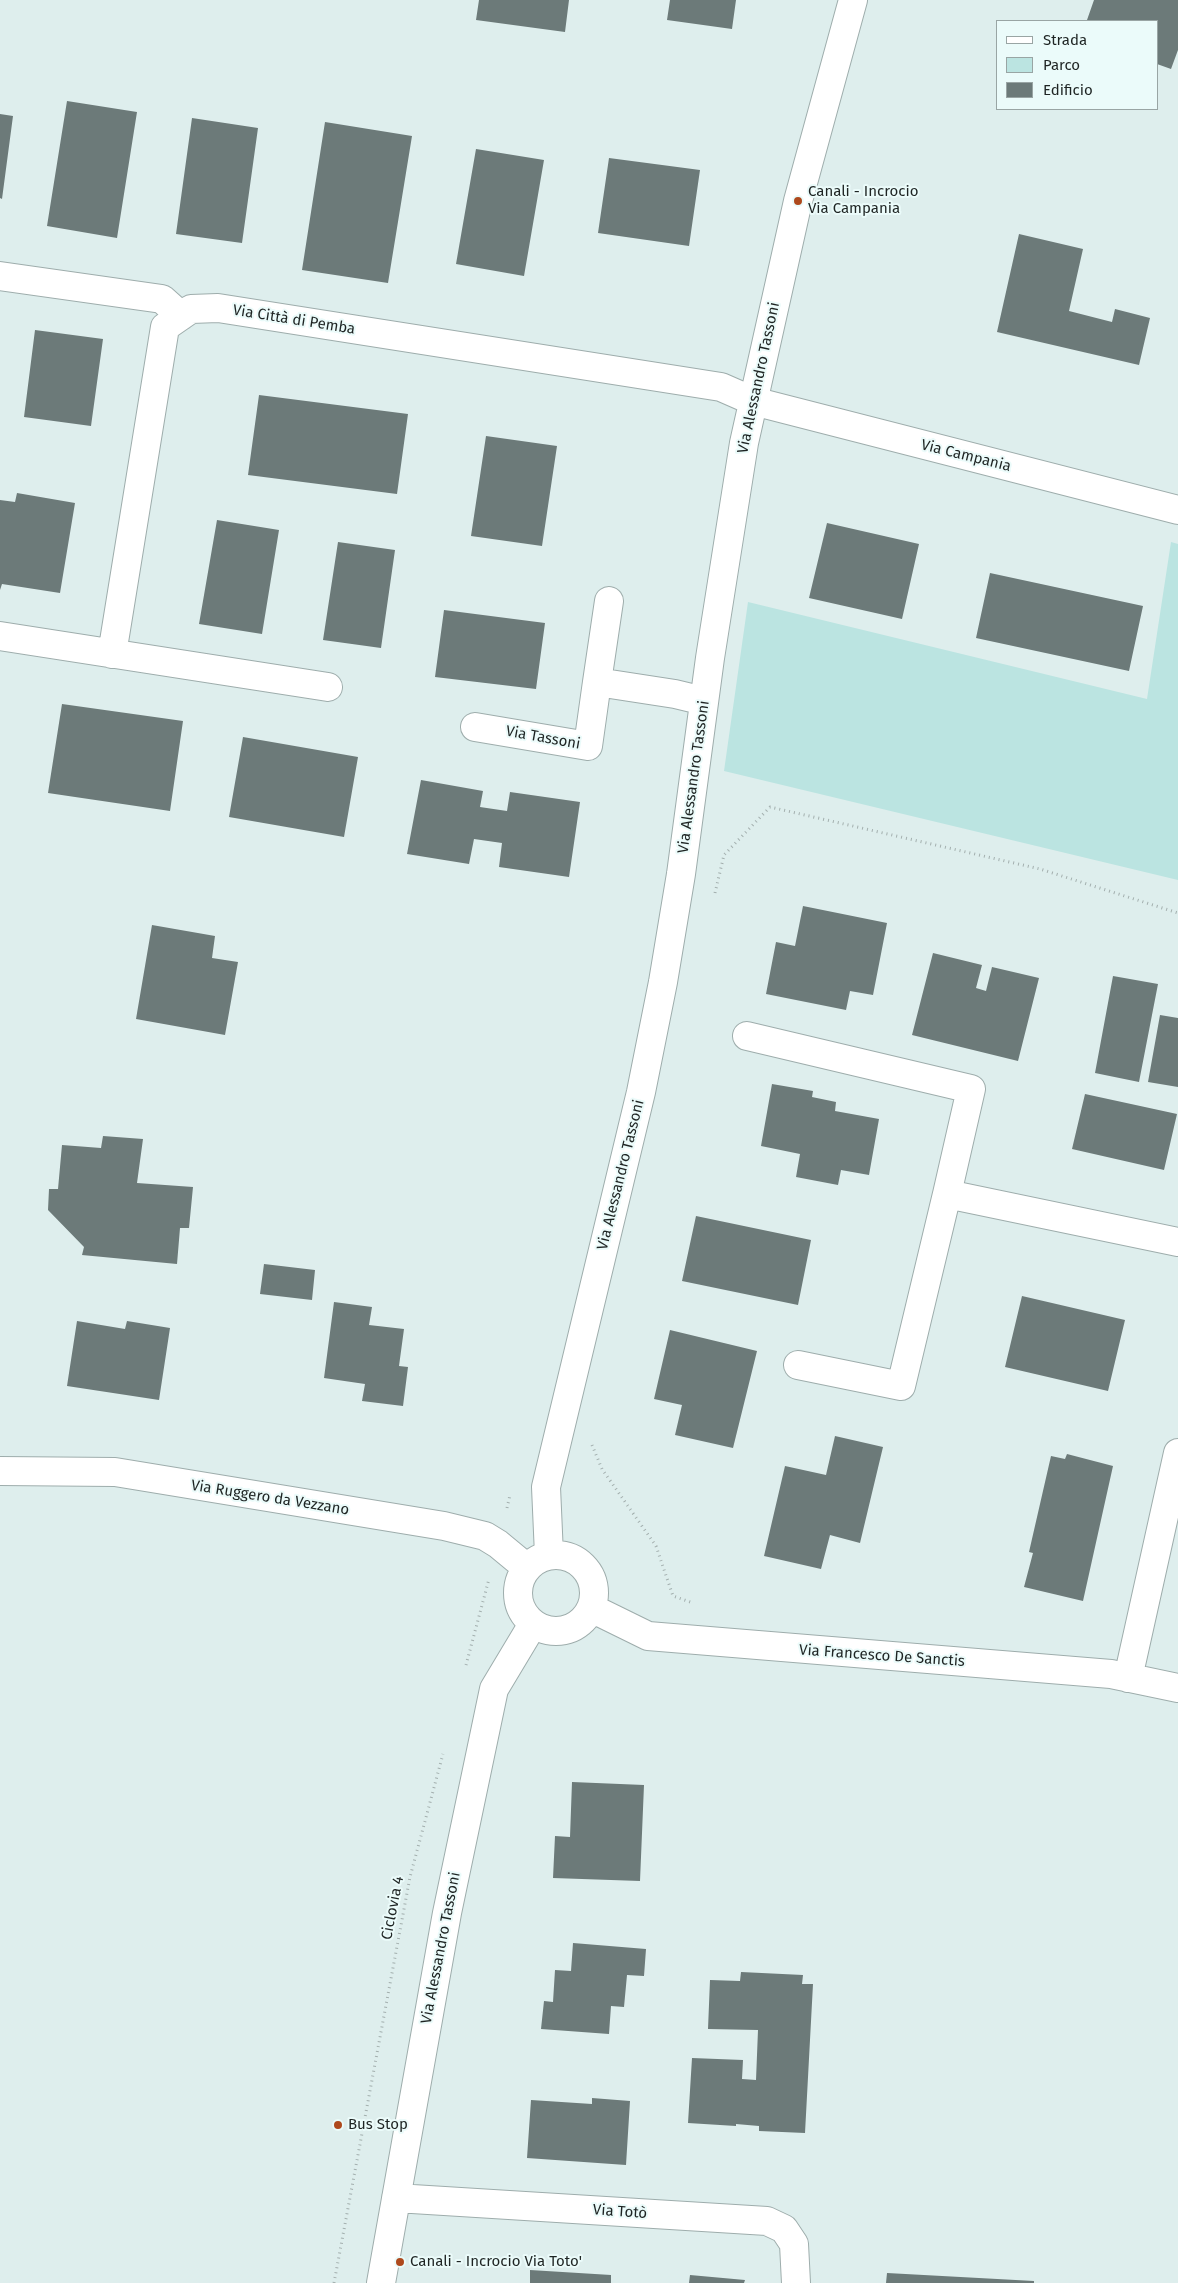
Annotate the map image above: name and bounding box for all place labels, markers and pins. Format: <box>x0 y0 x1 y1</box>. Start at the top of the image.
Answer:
place label: Canali - Incrocio Via Campania <box>808 183 918 218</box>
marker: Canali - Incrocio Via Campania <box>792 195 804 207</box>
place label: Bus Stop <box>348 2116 408 2134</box>
marker: Bus Stop <box>332 2119 344 2131</box>
place label: Canali - Incrocio Via Toto' <box>410 2253 582 2271</box>
marker: Canali - Incrocio Via Toto' <box>394 2256 406 2268</box>

